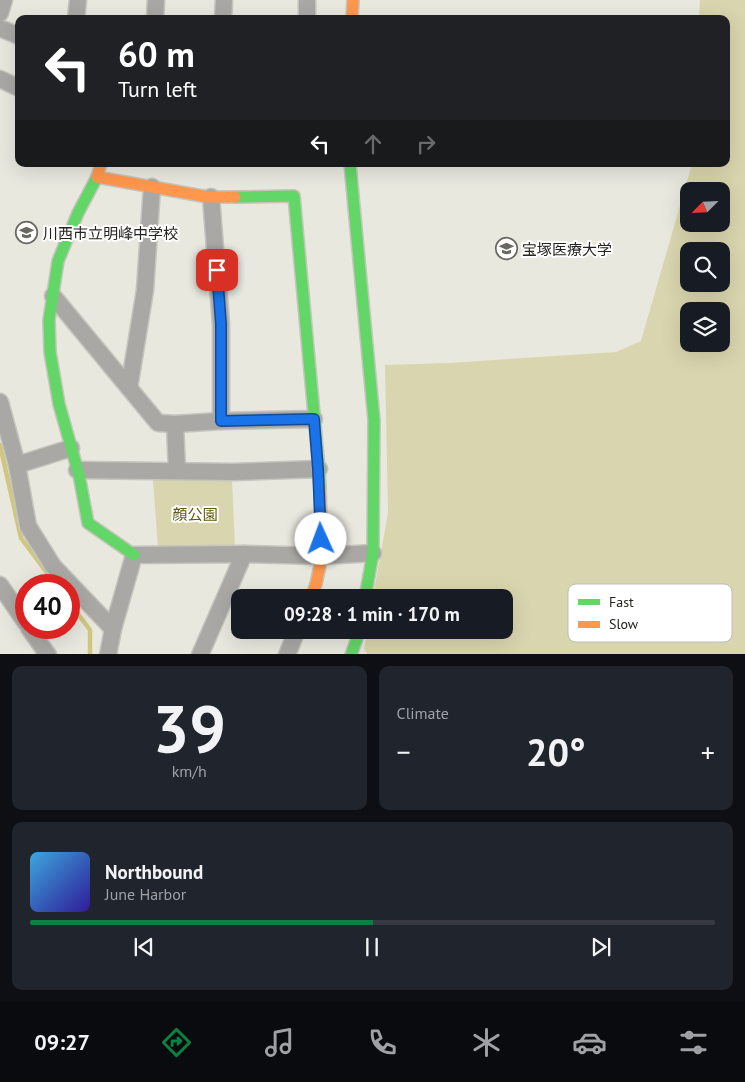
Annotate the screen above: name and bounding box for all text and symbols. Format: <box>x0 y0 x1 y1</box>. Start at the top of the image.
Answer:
text: 60 m <box>118 31 195 77</box>
icon: left <box>35 35 100 100</box>
text: Turn left <box>118 75 197 103</box>
icon: left <box>306 130 334 158</box>
icon: ahead <box>359 130 387 158</box>
icon: right <box>412 130 440 158</box>
north arrow <box>680 182 730 232</box>
map controls <box>680 182 730 352</box>
school or university icon: 川西市立明峰中学校 <box>15 221 39 245</box>
place label: 川西市立明峰中学校 <box>43 224 178 243</box>
school or university icon: 宝塚医療大学 <box>494 237 518 261</box>
place label: 宝塚医療大学 <box>522 240 612 259</box>
button: search <box>680 242 730 292</box>
pin <box>196 249 238 291</box>
icon: arrive <box>203 256 231 284</box>
button: layers <box>680 302 730 352</box>
park label: 顔公園 <box>172 505 218 524</box>
position arrow <box>294 512 346 564</box>
speed limit sign: 40 <box>15 574 80 639</box>
legend <box>568 584 732 642</box>
text: Fast <box>609 593 634 611</box>
text: 09:28 · 1 min · 170 m <box>284 602 460 626</box>
text: Slow <box>609 615 639 633</box>
text: 39 <box>152 686 226 770</box>
text: Climate <box>397 703 449 723</box>
text: 20° <box>526 727 586 776</box>
text: − <box>397 733 411 770</box>
text: + <box>701 733 715 770</box>
text: km/h <box>172 761 207 781</box>
text: Northbound <box>105 860 203 884</box>
text: June Harbor <box>105 884 186 904</box>
icon: previous <box>130 933 158 961</box>
icon: pause <box>358 933 386 961</box>
icon: next <box>587 933 615 961</box>
icon: directions <box>159 1025 194 1060</box>
icon: music <box>262 1025 297 1060</box>
icon: phone <box>365 1025 400 1060</box>
icon: climate <box>469 1025 504 1060</box>
icon: car <box>572 1025 607 1060</box>
icon: filters <box>676 1025 711 1060</box>
text: 09:27 <box>34 1028 90 1056</box>

